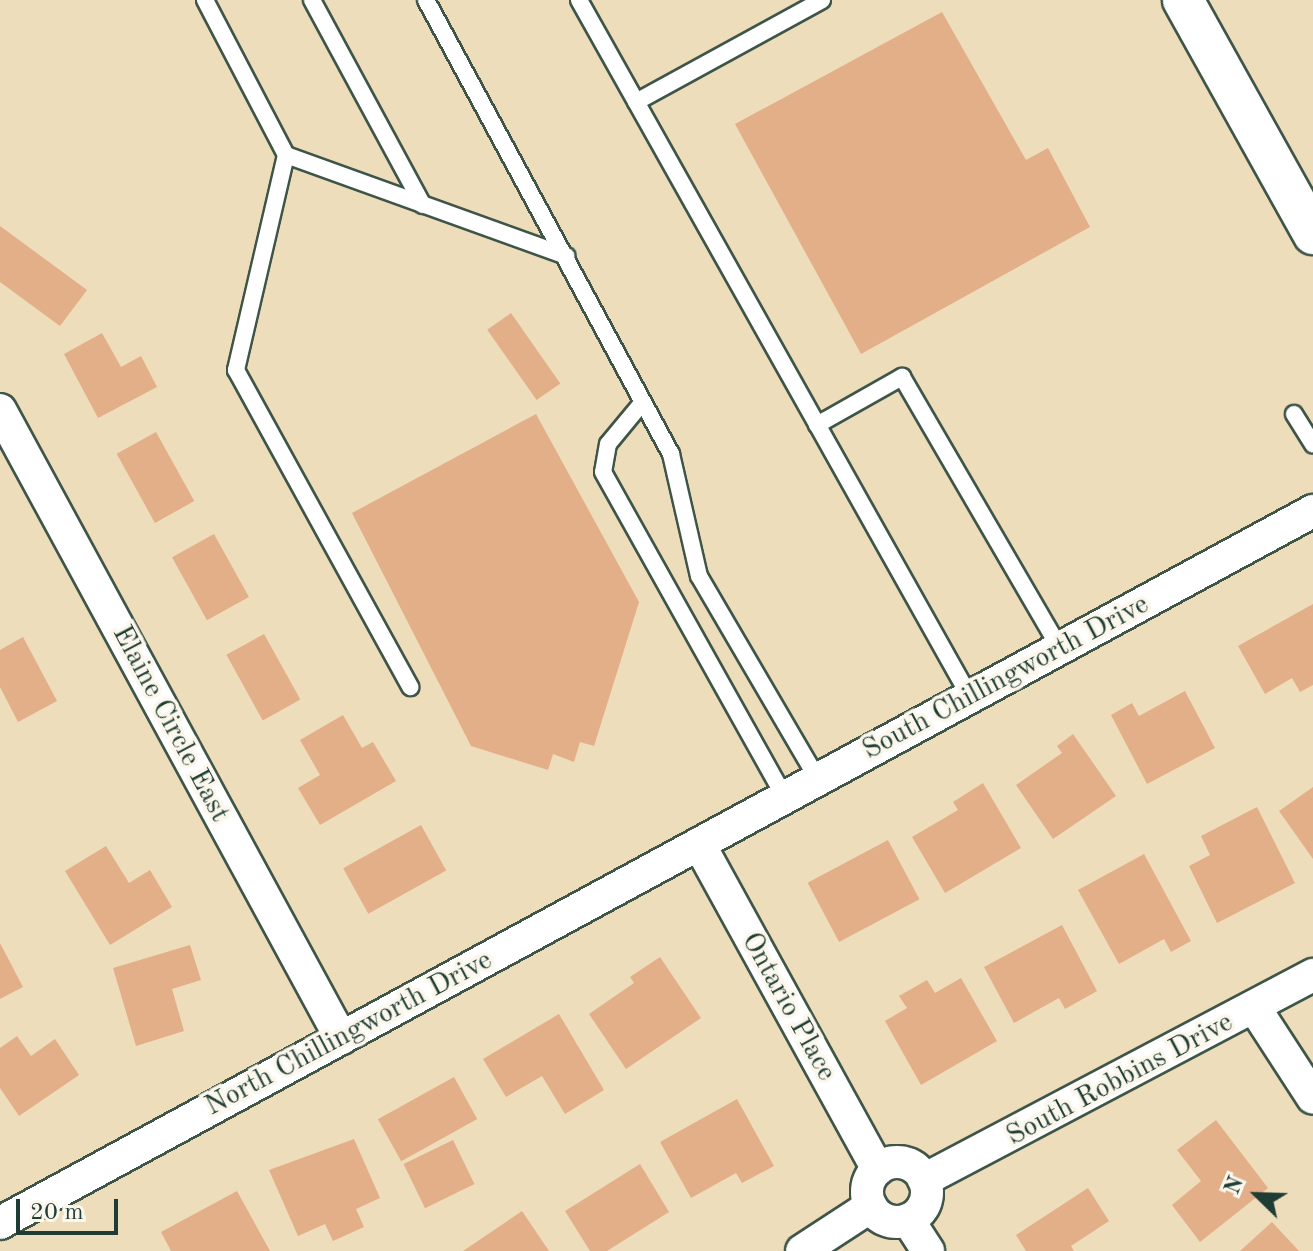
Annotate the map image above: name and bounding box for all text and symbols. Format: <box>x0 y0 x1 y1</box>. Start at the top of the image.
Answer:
street label: South Chillingworth Drive <box>857 588 1155 768</box>
street label: Elaine Circle East <box>104 620 236 828</box>
street label: Ontario Place <box>733 927 843 1087</box>
street label: North Chillingworth Drive <box>200 944 498 1124</box>
street label: South Robbins Drive <box>1001 1006 1239 1154</box>
north arrow <box>1217 1155 1297 1235</box>
text: N <box>1221 1174 1248 1198</box>
scale bar <box>20 1183 122 1233</box>
text: 20 m <box>30 1201 84 1225</box>

